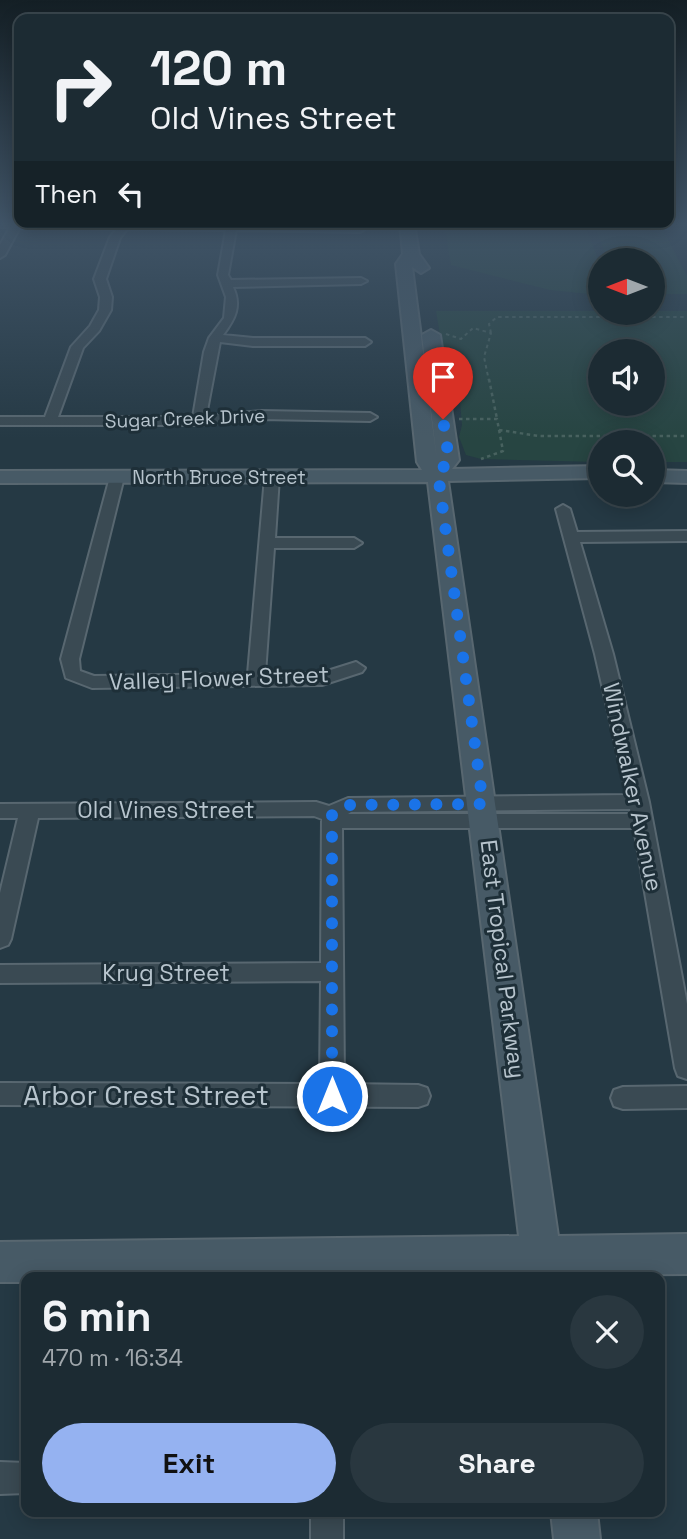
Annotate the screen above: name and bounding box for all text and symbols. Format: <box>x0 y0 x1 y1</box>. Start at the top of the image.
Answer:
text: 120 m <box>150 37 287 99</box>
icon: right <box>35 42 126 133</box>
text: Old Vines Street <box>150 98 397 138</box>
icon: left <box>112 175 150 213</box>
text: Then <box>35 177 98 211</box>
north arrow <box>588 248 665 326</box>
map controls <box>588 248 665 507</box>
button: sound <box>588 339 665 416</box>
pin <box>413 347 473 419</box>
icon: arrive <box>424 358 462 396</box>
street label: Sugar Creek Drive <box>104 403 266 434</box>
button: search <box>588 430 665 507</box>
street label: North Bruce Street <box>132 465 306 490</box>
street label: Valley Flower Street <box>108 659 330 697</box>
street label: Windwalker Avenue <box>596 680 670 894</box>
street label: Old Vines Street <box>77 795 255 825</box>
street label: East Tropical Parkway <box>473 838 533 1080</box>
street label: Krug Street <box>102 958 230 988</box>
position arrow <box>295 1059 369 1133</box>
street label: Arbor Crest Street <box>23 1077 269 1113</box>
text: 6 min <box>42 1290 152 1343</box>
button: close <box>570 1295 644 1369</box>
text: 470 m · 16:34 <box>42 1343 183 1373</box>
button: Exit <box>42 1423 336 1503</box>
button: Share <box>350 1423 644 1503</box>

